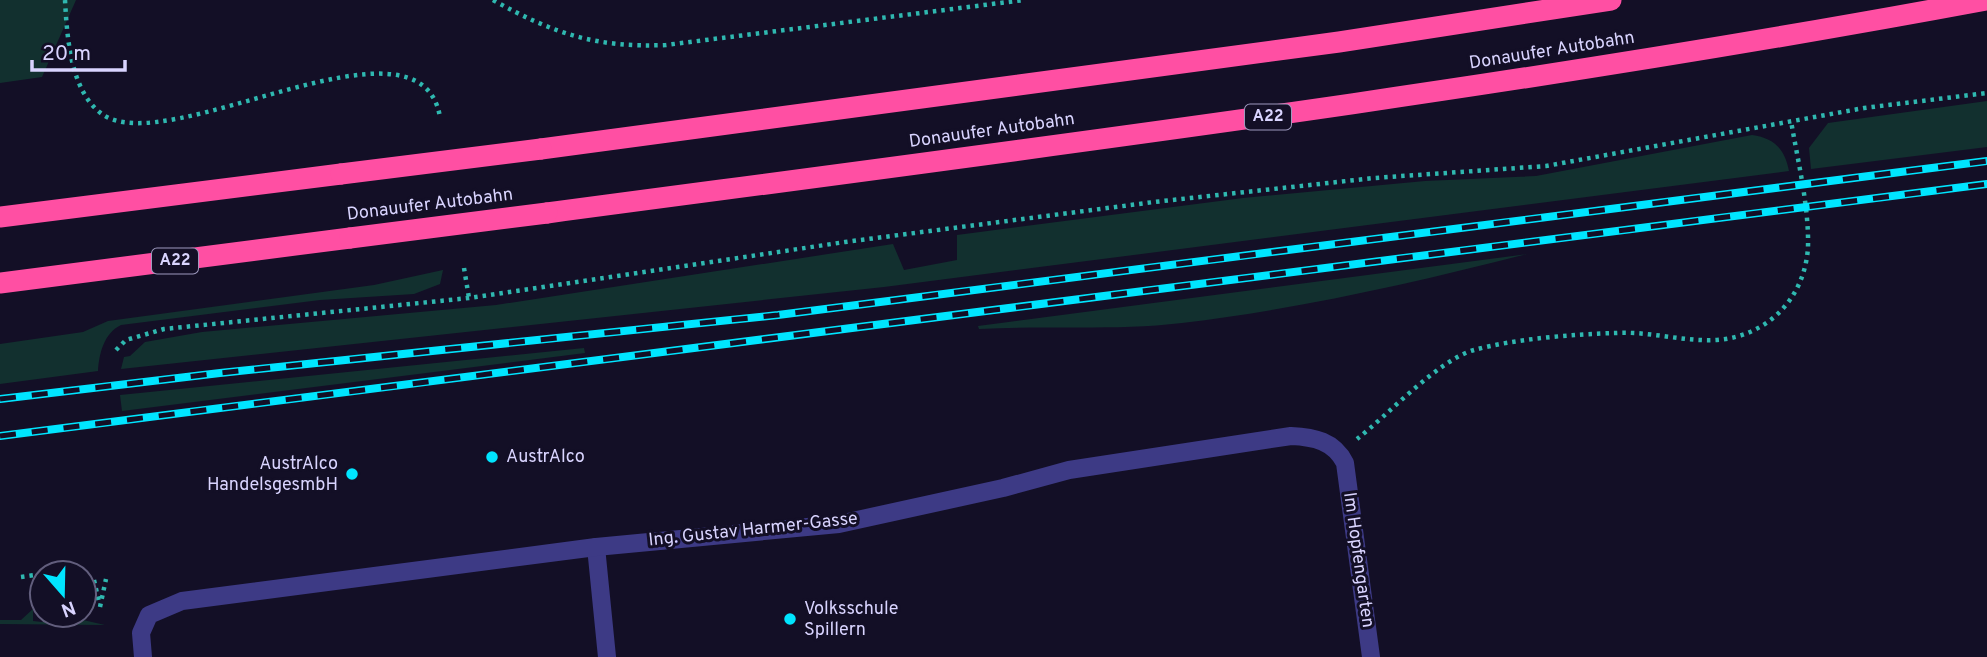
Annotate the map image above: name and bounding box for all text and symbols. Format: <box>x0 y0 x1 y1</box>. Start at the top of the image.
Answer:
street label: Donauufer Autobahn <box>1468 27 1636 75</box>
scale bar <box>32 28 124 72</box>
text: 20 m <box>42 41 91 68</box>
road number: A22 <box>1245 105 1291 130</box>
street label: Donauufer Autobahn <box>908 108 1076 154</box>
street label: Donauufer Autobahn <box>346 183 514 227</box>
road number: A22 <box>152 248 198 274</box>
place label: AustrAlco <box>506 446 585 469</box>
marker: AustrAlco <box>484 449 500 465</box>
place label: AustrAlco HandelsgesmbH <box>207 453 338 497</box>
marker: AustrAlco HandelsgesmbH <box>344 466 360 482</box>
street label: Im Hopfengarten <box>1337 491 1379 629</box>
street label: Ing. Gustav Harmer-Gasse <box>647 508 859 552</box>
north arrow <box>28 559 98 629</box>
text: N <box>58 594 79 622</box>
place label: Volksschule Spillern <box>804 598 898 642</box>
marker: Volksschule Spillern <box>782 611 798 627</box>

